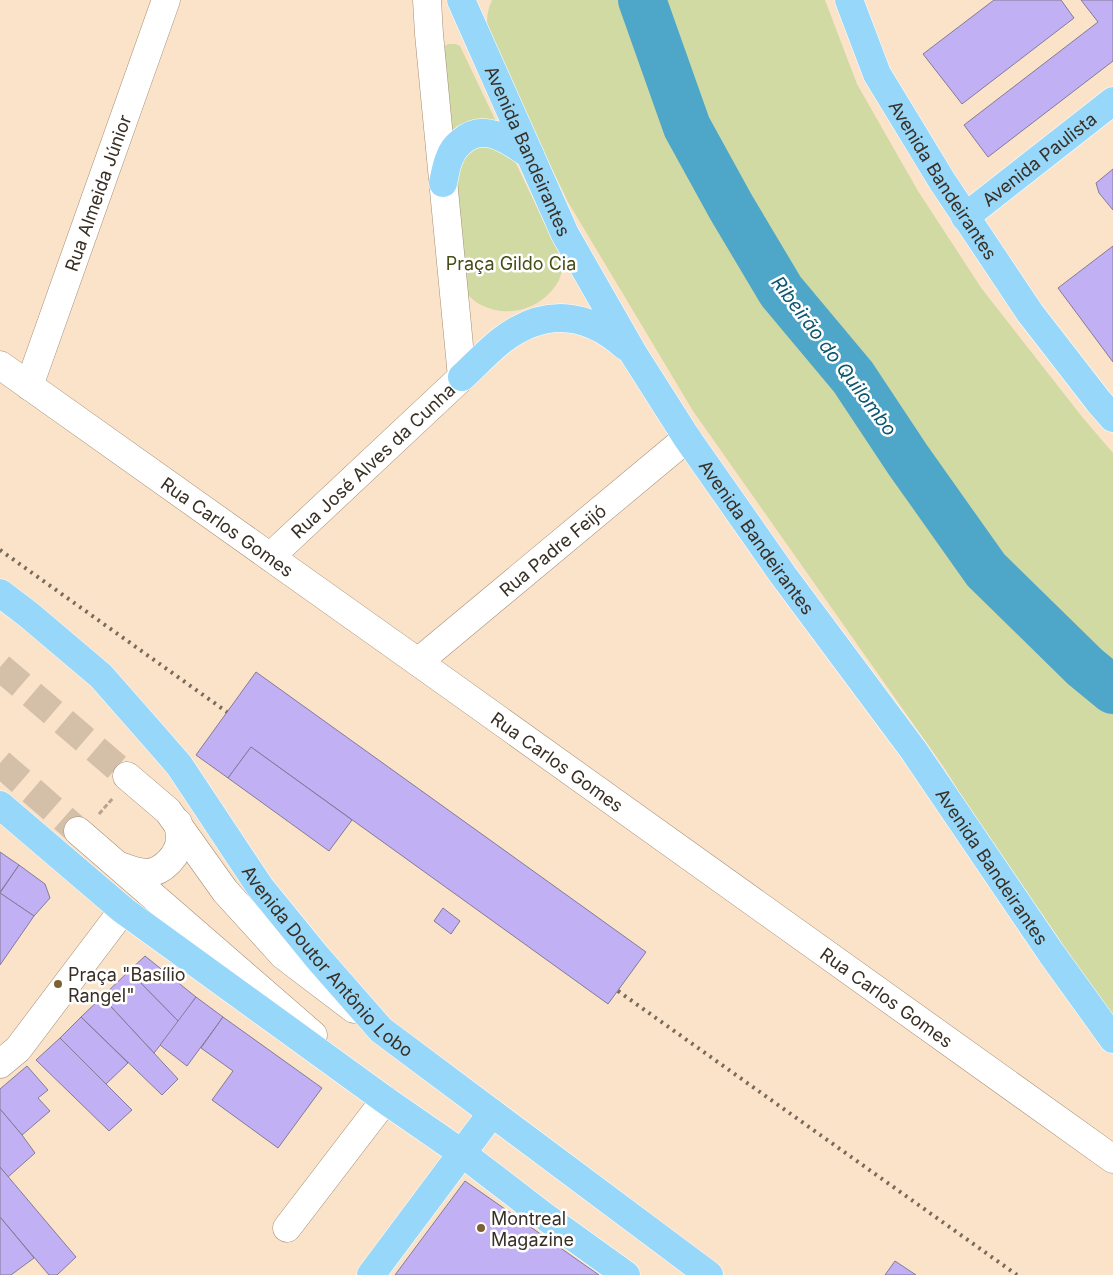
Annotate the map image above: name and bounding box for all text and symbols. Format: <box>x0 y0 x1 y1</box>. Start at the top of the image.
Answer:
street label: Avenida Bandeirantes <box>481 62 575 239</box>
street label: Avenida Bandeirantes <box>885 96 1002 263</box>
street label: Avenida Paulista <box>978 108 1100 210</box>
street label: Rua Almeida Júnior <box>60 112 135 274</box>
park label: Praça Gildo Cia <box>446 253 576 274</box>
water label: Ribeirão do Quilombo <box>766 272 902 440</box>
street label: Rua José Alves da Cunha <box>287 379 459 542</box>
street label: Avenida Bandeirantes <box>695 456 819 618</box>
street label: Rua Carlos Gomes <box>157 472 298 581</box>
street label: Rua Padre Feijó <box>495 500 610 600</box>
street label: Rua Carlos Gomes <box>487 707 627 816</box>
street label: Avenida Bandeirantes <box>932 784 1053 949</box>
street label: Avenida Doutor Antônio Lobo <box>238 861 417 1061</box>
street label: Rua Carlos Gomes <box>817 943 957 1052</box>
place label: Praça "Basílio Rangel" <box>68 964 186 1006</box>
marker: Praça "Basílio Rangel" <box>52 978 64 990</box>
place label: Montreal Magazine <box>491 1208 574 1250</box>
marker: Montreal Magazine <box>475 1222 487 1234</box>

